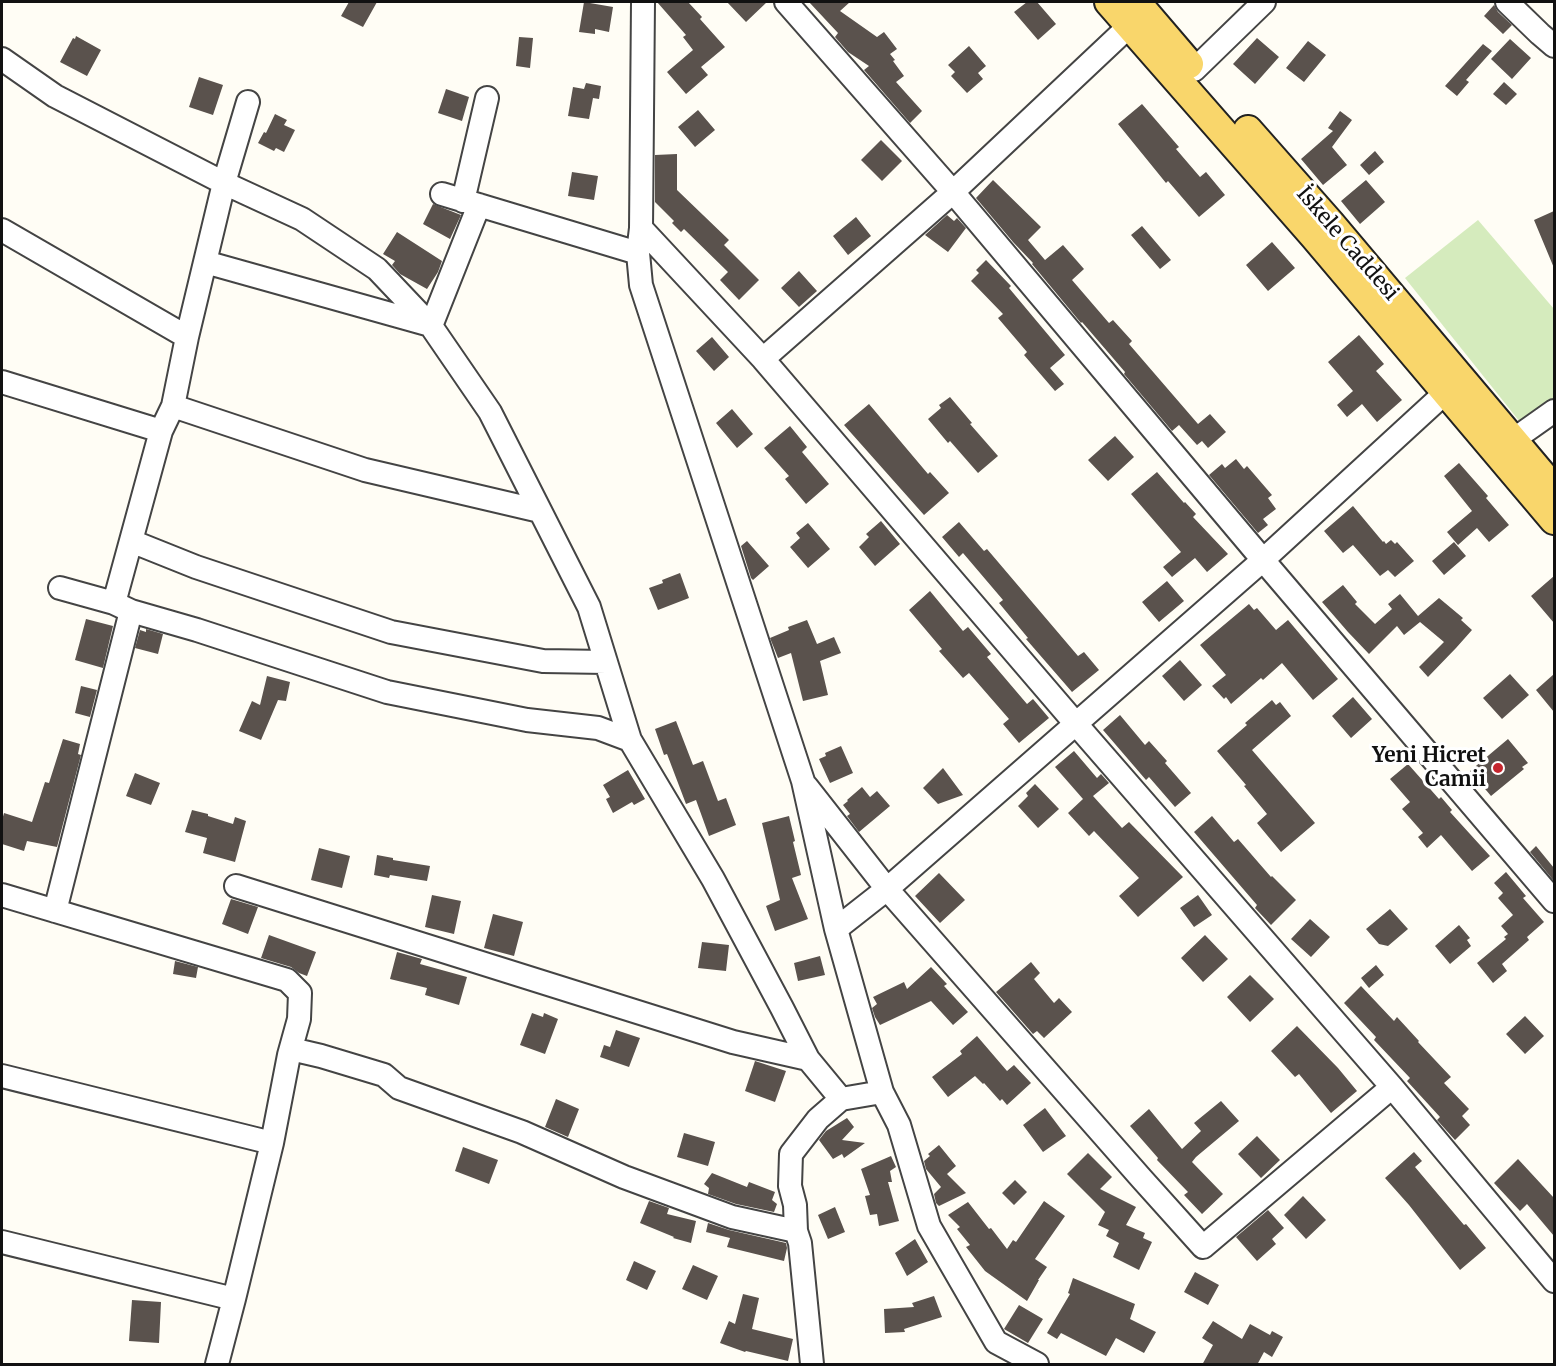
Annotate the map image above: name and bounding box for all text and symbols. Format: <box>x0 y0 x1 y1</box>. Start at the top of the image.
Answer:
street label: İskele Caddesi <box>1291 182 1403 306</box>
place label: Yeni Hicret Camii <box>1372 743 1486 793</box>
marker: Yeni Hicret Camii <box>1491 761 1505 775</box>

